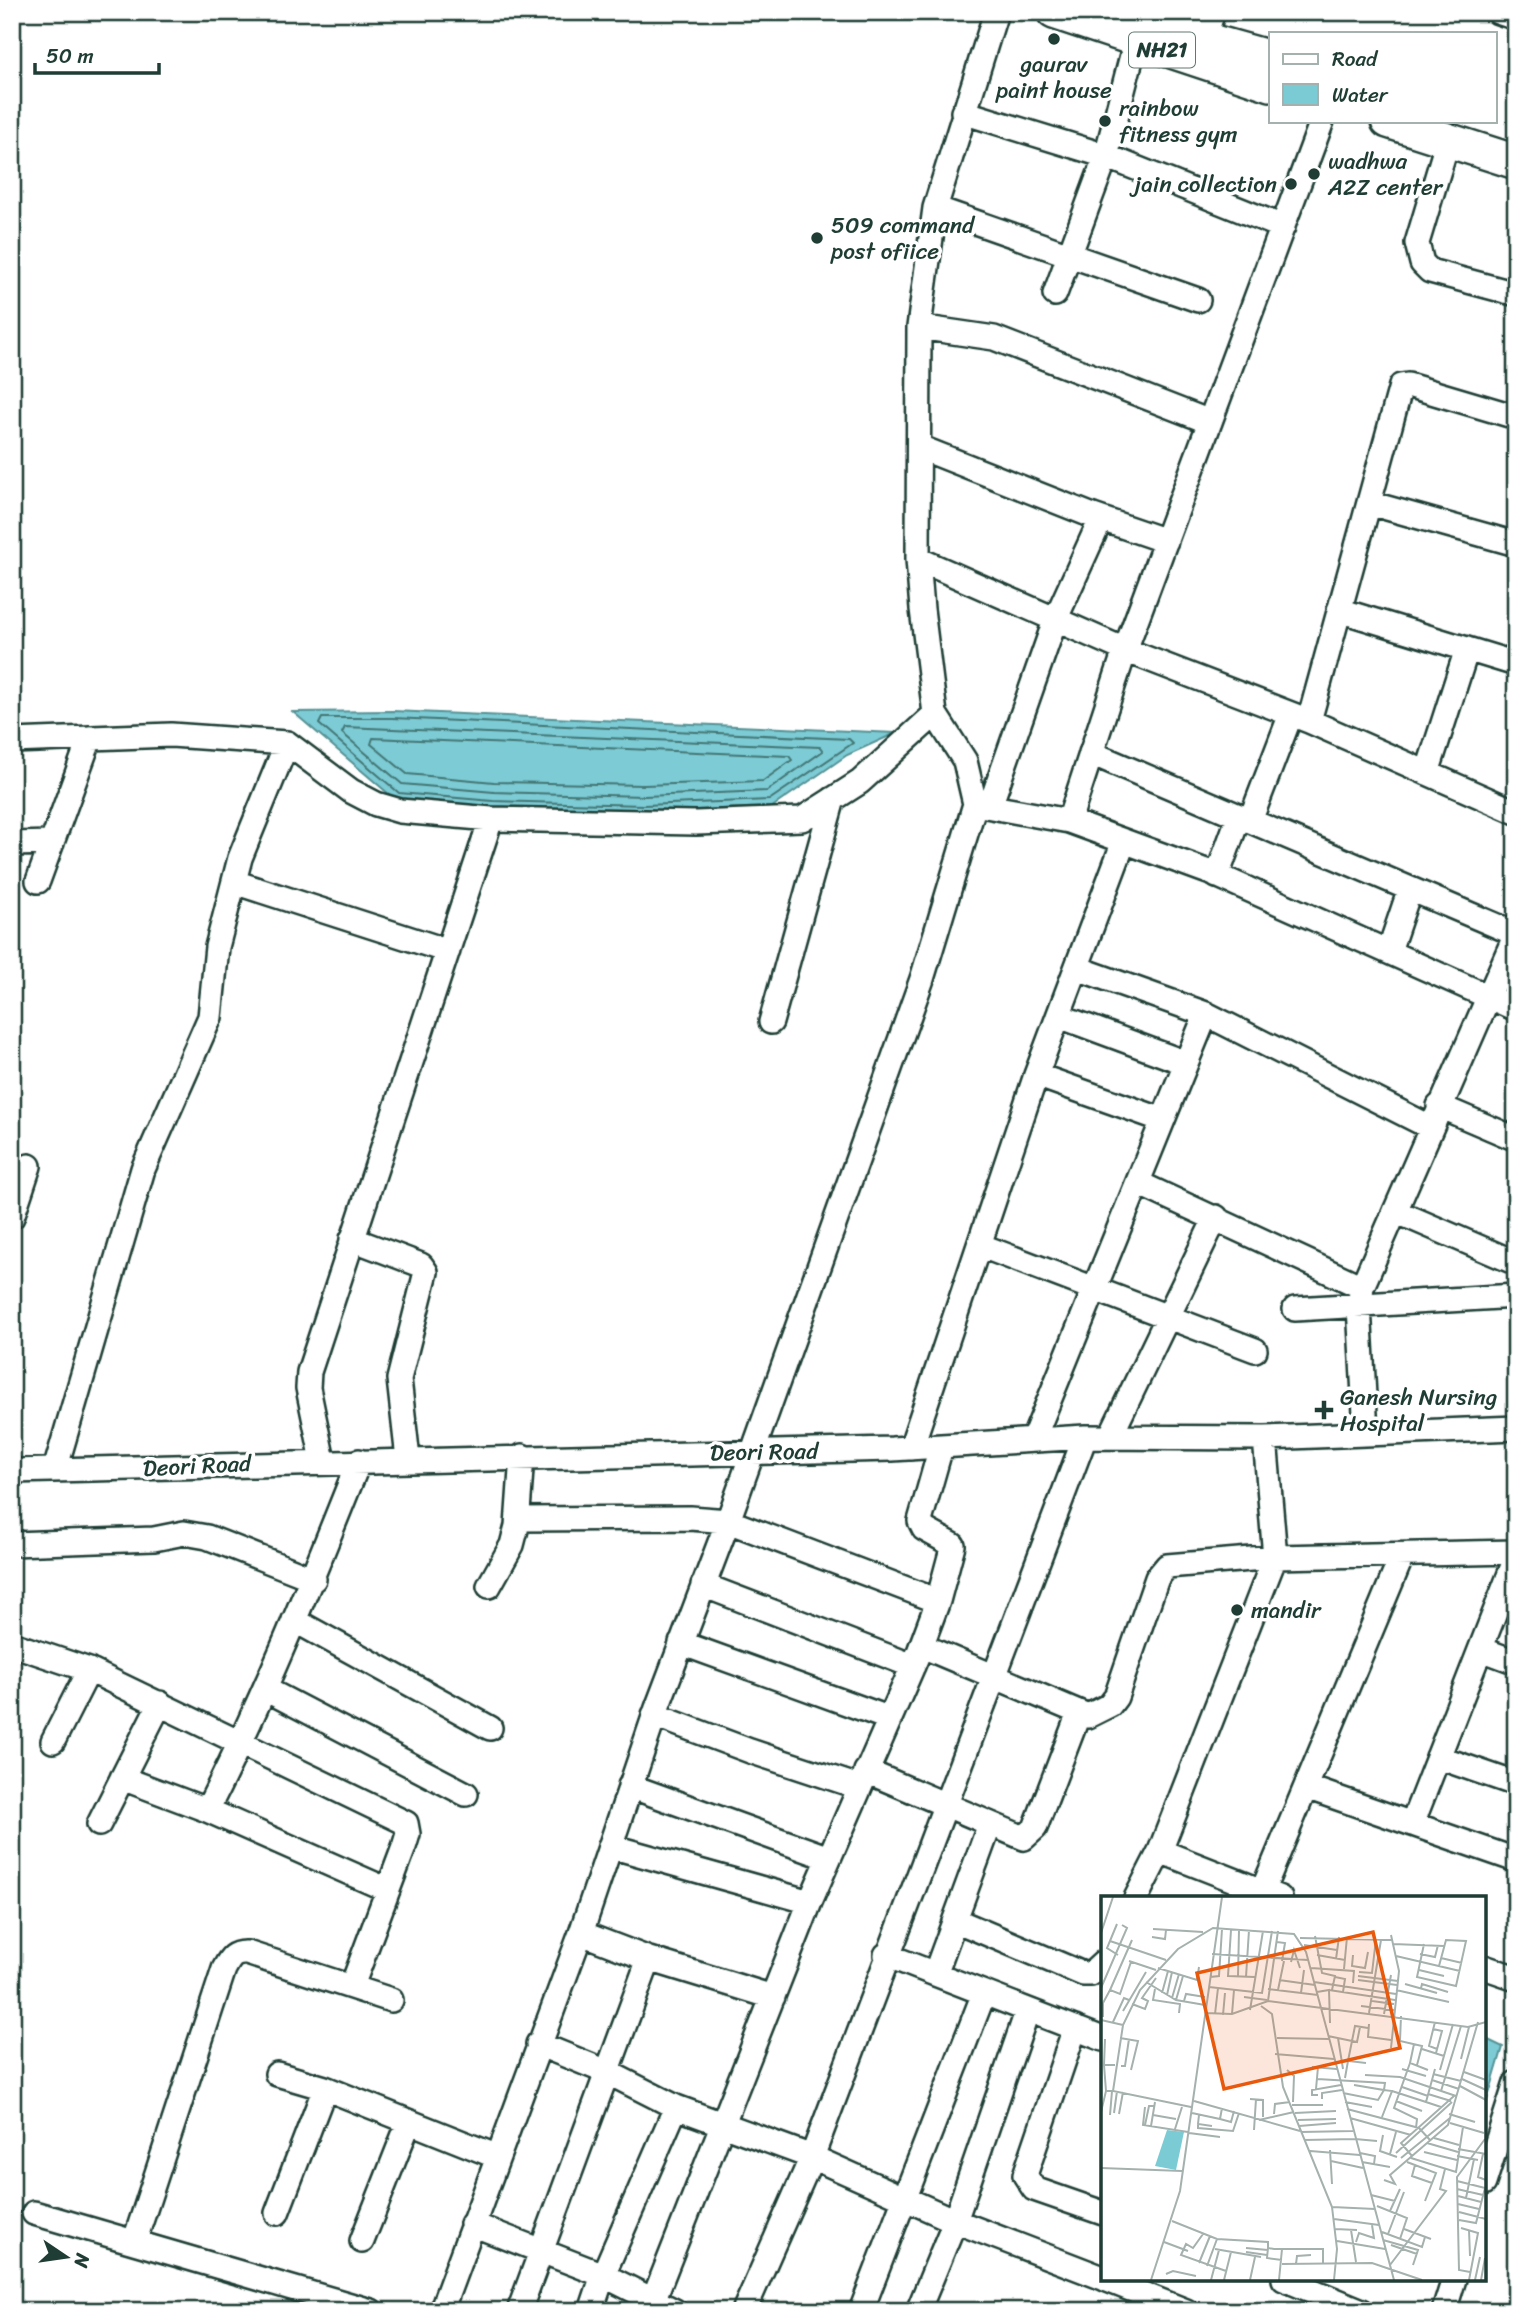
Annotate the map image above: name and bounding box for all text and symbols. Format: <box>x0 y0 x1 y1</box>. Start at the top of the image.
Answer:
marker: gaurav paint house <box>1046 31 1062 47</box>
scale bar <box>35 32 159 76</box>
road number: NH21 <box>1129 32 1195 68</box>
legend <box>1269 32 1496 122</box>
text: 50 m <box>46 37 94 75</box>
text: Road <box>1332 40 1379 78</box>
place label: gaurav paint house <box>995 44 1112 111</box>
text: Water <box>1332 76 1389 114</box>
place label: rainbow fitness gym <box>1119 88 1238 155</box>
marker: rainbow fitness gym <box>1097 113 1113 129</box>
place label: wadhwa A2Z center <box>1327 141 1444 208</box>
place label: jain collection <box>1129 164 1277 205</box>
marker: wadhwa A2Z center <box>1306 166 1322 182</box>
marker: jain collection <box>1283 176 1299 192</box>
place label: 509 command post ofiice <box>830 205 976 272</box>
marker: 509 command post ofiice <box>809 230 825 246</box>
place label: Ganesh Nursing Hospital <box>1340 1377 1498 1444</box>
marker: Ganesh Nursing Hospital <box>1314 1400 1334 1420</box>
street label: Deori Road <box>709 1431 820 1473</box>
street label: Deori Road <box>142 1443 254 1489</box>
place label: mandir <box>1251 1590 1322 1631</box>
marker: mandir <box>1229 1602 1245 1618</box>
inset map <box>1101 1896 1486 2281</box>
north arrow <box>32 2222 102 2292</box>
text: N <box>64 2250 100 2272</box>

